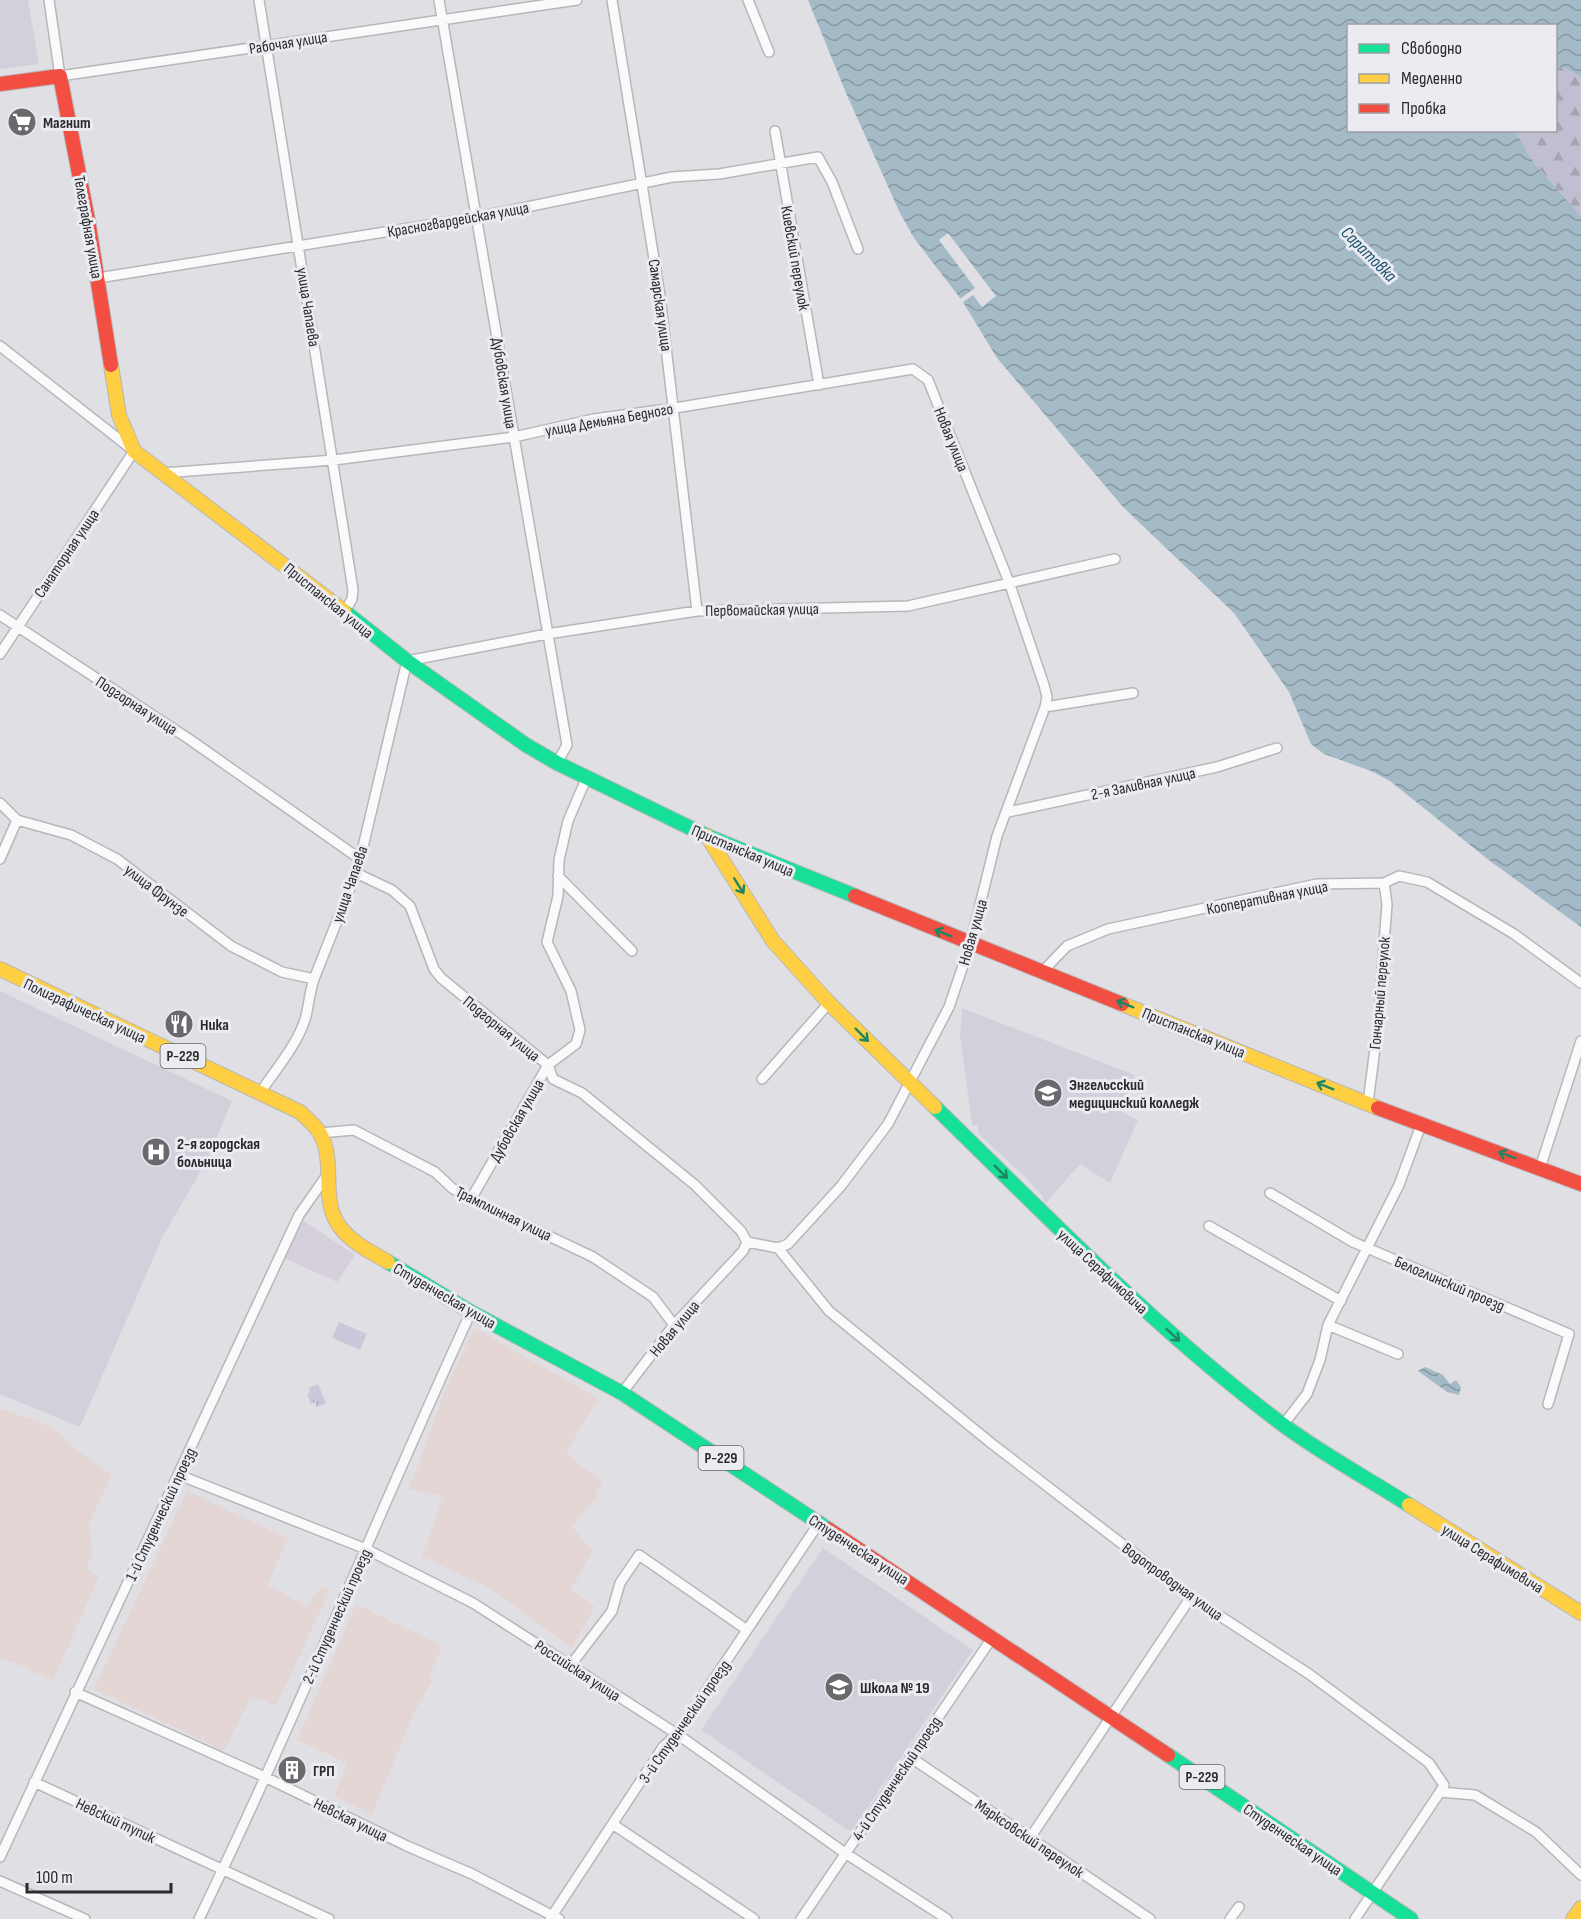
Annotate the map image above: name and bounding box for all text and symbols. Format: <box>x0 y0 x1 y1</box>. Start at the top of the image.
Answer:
legend <box>1347 24 1557 132</box>
street label: Рабочая улица <box>248 28 329 59</box>
text: Свободно <box>1401 38 1462 59</box>
text: Медленно <box>1401 68 1463 89</box>
text: Пробка <box>1401 98 1446 119</box>
supermarket icon: Магнит <box>6 106 38 138</box>
place label: Магнит <box>43 114 91 133</box>
street label: Телеграфная улица <box>69 174 106 280</box>
street label: Красногвардейская улица <box>386 199 530 242</box>
street label: Киевский переулок <box>776 204 813 313</box>
water label: Саратовка <box>1336 222 1401 287</box>
street label: Самарская улица <box>644 258 675 352</box>
street label: улица Чапаева <box>292 266 323 348</box>
street label: Дубовская улица <box>487 336 520 430</box>
street label: улица Демьяна Бедного <box>544 400 675 441</box>
street label: Новая улица <box>929 405 972 474</box>
street label: Санаторная улица <box>31 506 104 602</box>
street label: Пристанская улица <box>280 559 377 643</box>
street label: Первомайская улица <box>705 600 819 621</box>
street label: Подгорная улица <box>92 673 181 740</box>
street label: 2-я Заливная улица <box>1089 764 1197 805</box>
street label: Пристанская улица <box>688 821 796 881</box>
street label: улица Чапаева <box>328 844 372 925</box>
street label: улица Фрунзе <box>120 861 192 921</box>
one-way arrow <box>732 877 745 894</box>
street label: Кооперативная улица <box>1205 877 1329 920</box>
street label: Новая улица <box>955 897 992 968</box>
one-way arrow <box>934 927 953 938</box>
street label: Гончарный переулок <box>1366 935 1395 1050</box>
street label: Полиграфическая улица <box>20 975 148 1048</box>
street label: Подгорная улица <box>459 992 543 1066</box>
one-way arrow <box>1116 998 1134 1009</box>
street label: Пристанская улица <box>1139 1004 1248 1063</box>
restaurant icon: Ника <box>163 1008 195 1040</box>
place label: Ника <box>200 1016 229 1035</box>
one-way arrow <box>855 1028 870 1042</box>
road number: Р-229 <box>160 1044 206 1068</box>
street label: Дубовская улица <box>486 1076 549 1165</box>
place label: Энгельсский медицинский колледж <box>1069 1076 1199 1113</box>
school or university icon: Энгельсский медицинский колледж <box>1032 1077 1064 1109</box>
one-way arrow <box>1316 1080 1334 1091</box>
place label: 2-я городская больница <box>177 1135 260 1172</box>
hospital icon: 2-я городская больница <box>140 1136 172 1168</box>
one-way arrow <box>1498 1149 1517 1160</box>
one-way arrow <box>993 1165 1008 1180</box>
street label: Трамплинная улица <box>452 1183 554 1246</box>
street label: улица Серафимовича <box>1053 1226 1151 1319</box>
street label: Белоглинский проезд <box>1391 1253 1507 1316</box>
street label: Студенческая улица <box>390 1259 499 1333</box>
street label: Новая улица <box>646 1297 704 1361</box>
one-way arrow <box>1165 1328 1180 1342</box>
street label: 1-й Студенческий проезд <box>122 1445 201 1584</box>
road number: Р-229 <box>698 1446 744 1470</box>
street label: Студенческая улица <box>805 1511 912 1590</box>
street label: улица Серафимовича <box>1438 1520 1547 1598</box>
street label: Водопроводная улица <box>1118 1539 1226 1625</box>
street label: 2-й Студенческий проезд <box>299 1546 376 1687</box>
street label: Российская улица <box>531 1637 623 1706</box>
street label: 3-й Студенческий проезд <box>636 1657 735 1787</box>
school or university icon: Школа № 19 <box>823 1671 855 1703</box>
place label: Школа № 19 <box>860 1679 930 1698</box>
street label: 4-й Студенческий проезд <box>849 1713 946 1845</box>
building icon: ГРП <box>276 1754 308 1786</box>
place label: ГРП <box>313 1762 335 1781</box>
road number: Р-229 <box>1180 1765 1224 1789</box>
street label: Невская улица <box>310 1794 390 1846</box>
street label: Невский тупик <box>73 1795 159 1848</box>
street label: Марксовский переулок <box>971 1796 1088 1883</box>
street label: Студенческая улица <box>1239 1800 1345 1880</box>
scale bar <box>27 1856 171 1894</box>
text: 100 m <box>36 1867 73 1888</box>

